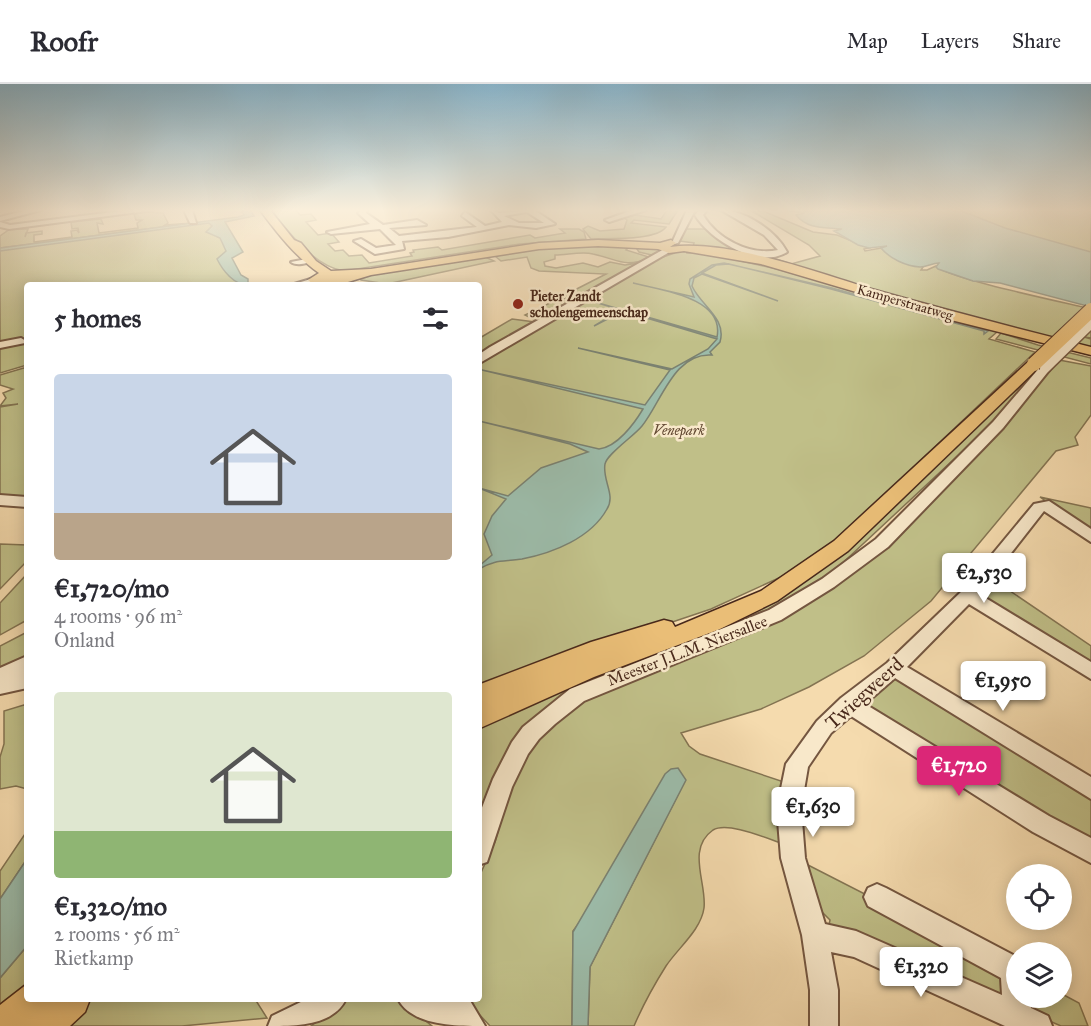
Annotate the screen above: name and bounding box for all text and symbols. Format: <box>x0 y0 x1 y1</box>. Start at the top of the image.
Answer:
text: Roofr <box>30 24 98 59</box>
text: Map <box>847 28 888 54</box>
text: Layers <box>921 28 979 54</box>
text: Share <box>1012 28 1061 54</box>
street label: Kamperstraatweg <box>855 281 955 324</box>
place label: Pieter Zandt scholengemeenschap <box>530 288 648 322</box>
marker: Pieter Zandt scholengemeenschap <box>511 297 525 311</box>
text: 5 homes <box>54 302 141 334</box>
icon: filters <box>419 302 452 335</box>
icon: home <box>199 413 307 521</box>
park label: Venepark <box>653 422 706 440</box>
pin: €2,530 <box>935 553 1033 604</box>
text: €2,530 <box>956 560 1012 584</box>
text: €1,720/mo <box>54 572 169 604</box>
text: 4 rooms · 96 m² <box>54 604 182 628</box>
street label: Meester J.L.M. Niersallee <box>604 611 771 691</box>
text: Onland <box>54 628 115 652</box>
street label: Twiegweerd <box>820 652 909 735</box>
pin: €1,950 <box>954 661 1052 712</box>
text: €1,950 <box>975 668 1031 692</box>
icon: home <box>199 731 307 839</box>
pin: €1,720 <box>910 746 1008 797</box>
text: €1,720 <box>931 753 987 777</box>
pin: €1,630 <box>764 787 862 838</box>
text: €1,630 <box>785 794 841 818</box>
map controls <box>1006 864 1072 1008</box>
button: locate <box>1006 864 1072 930</box>
text: €1,320/mo <box>54 890 167 922</box>
text: 2 rooms · 56 m² <box>54 922 180 946</box>
button: layers <box>1006 942 1072 1008</box>
text: Rietkamp <box>54 946 133 970</box>
pin: €1,320 <box>872 947 970 998</box>
text: €1,320 <box>894 954 948 978</box>

